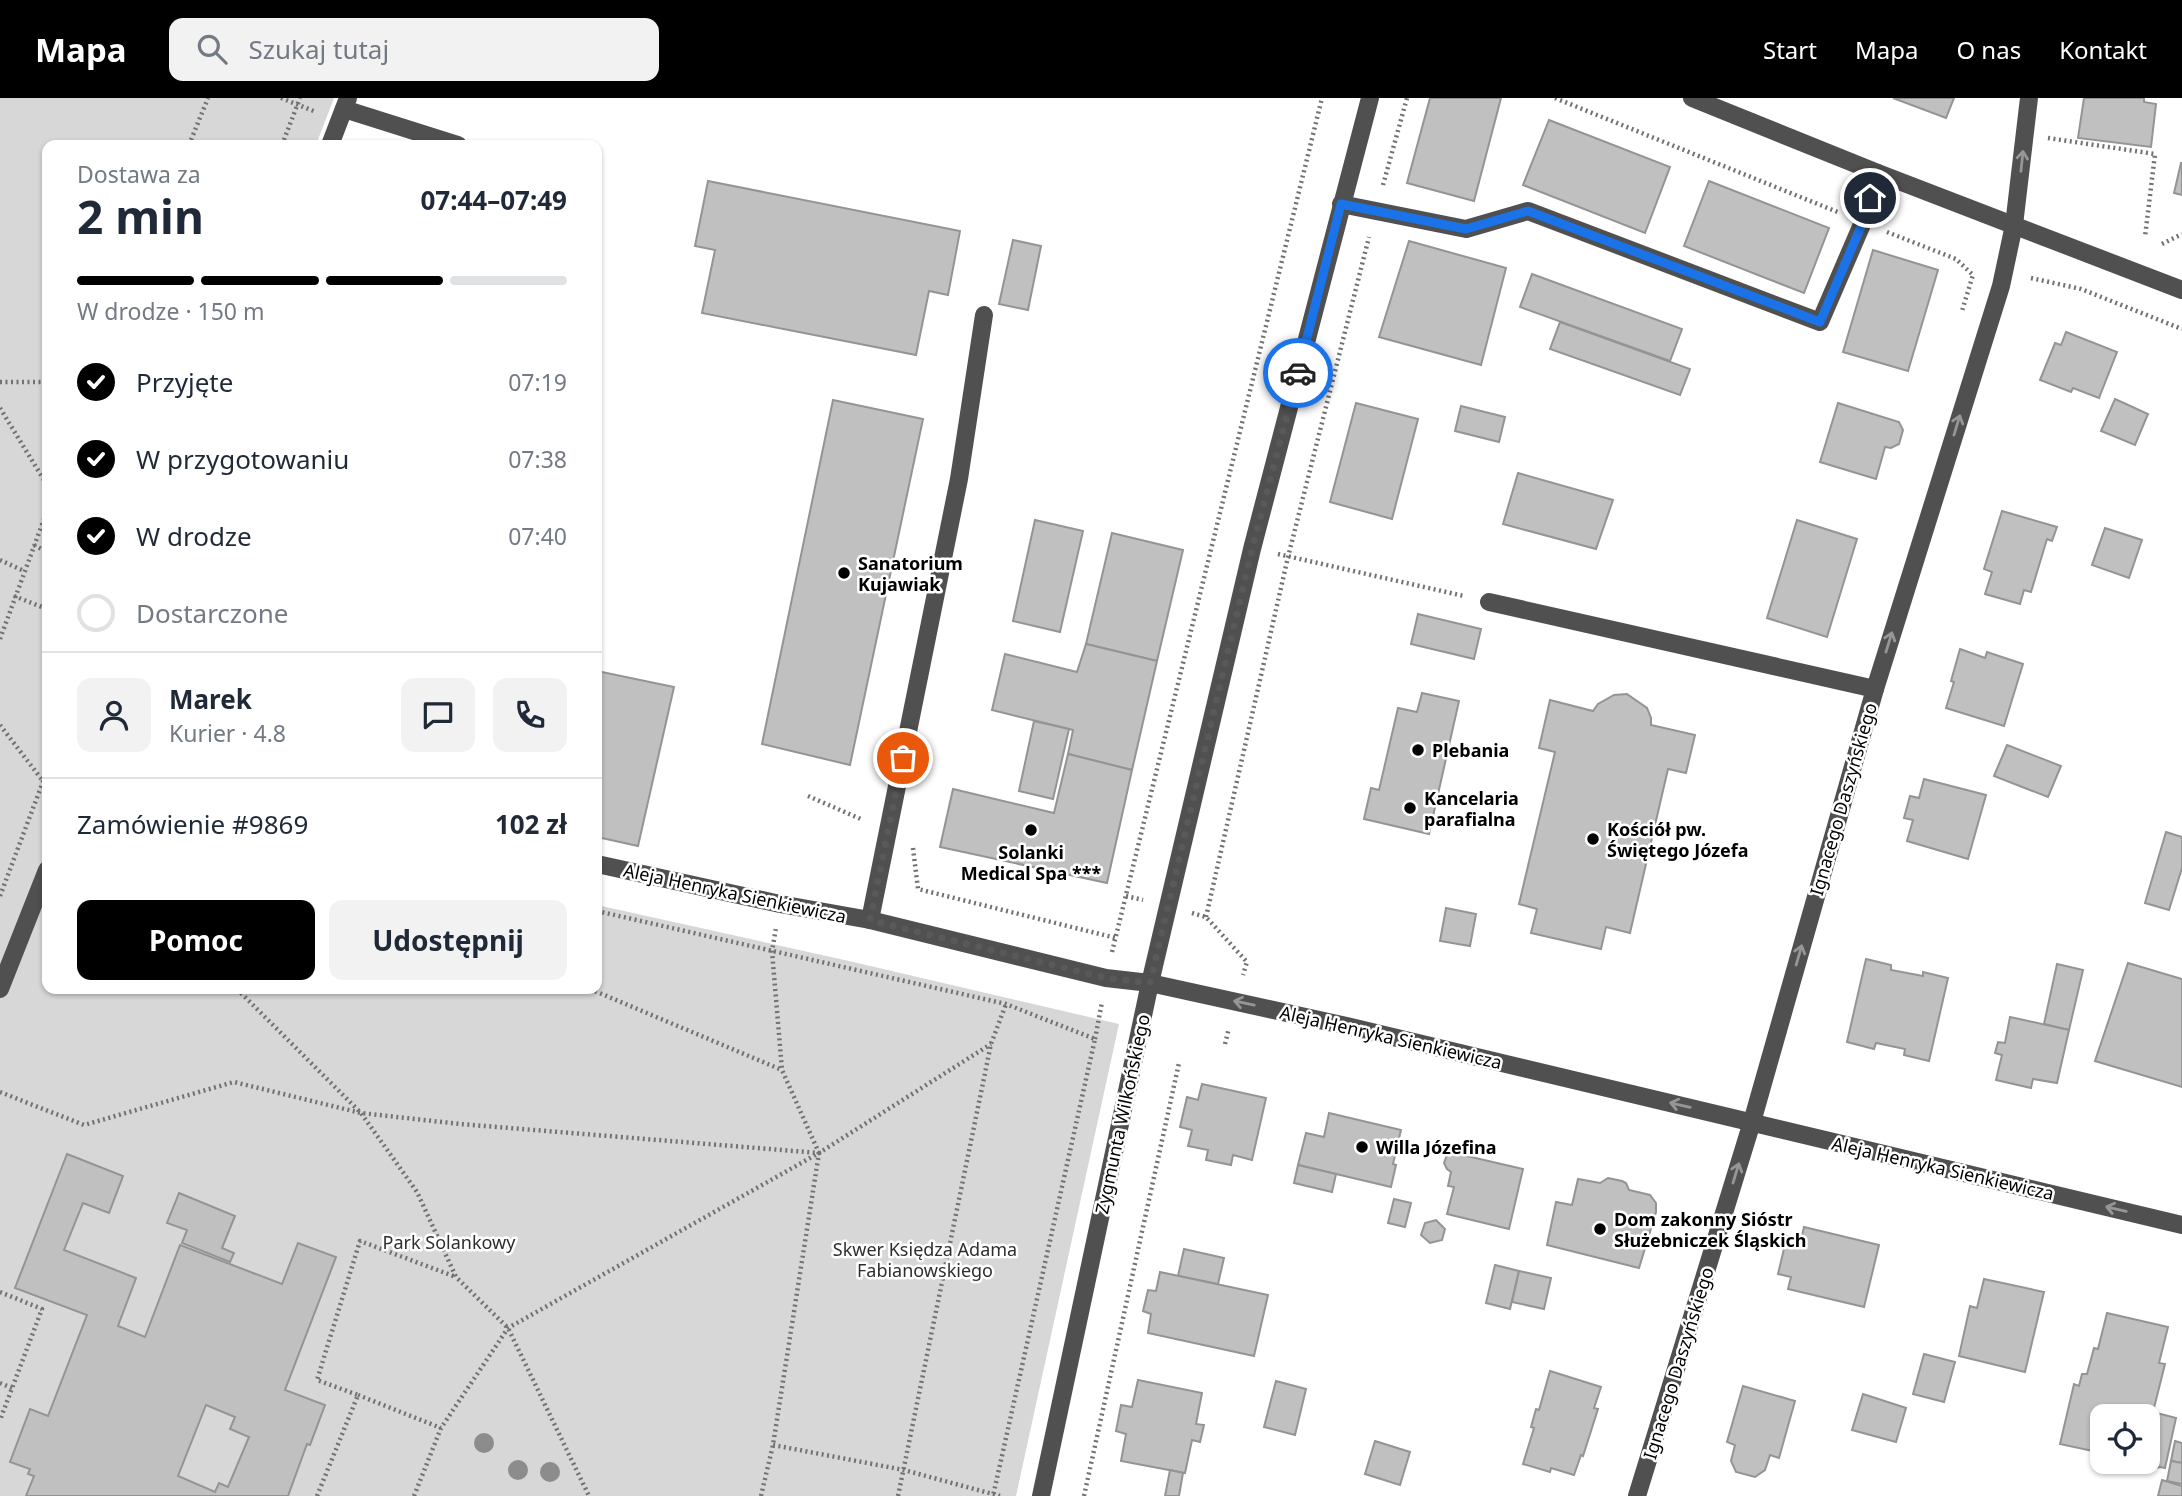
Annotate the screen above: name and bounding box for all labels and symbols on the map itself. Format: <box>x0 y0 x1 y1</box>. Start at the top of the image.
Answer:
one-way arrow <box>2016 151 2029 173</box>
pin <box>1840 168 1900 228</box>
courier <box>1263 338 1333 408</box>
one-way arrow <box>1952 414 1965 436</box>
place label: Sanatorium Kujawiak <box>858 551 963 596</box>
marker: Sanatorium Kujawiak <box>836 565 852 581</box>
one-way arrow <box>1884 631 1897 653</box>
street label: Ignacego Daszyńskiego <box>1804 700 1882 898</box>
pin <box>873 728 933 788</box>
place label: Plebania <box>1432 738 1509 762</box>
marker: Plebania <box>1410 742 1426 758</box>
place label: Kancelaria parafialna <box>1424 786 1519 831</box>
marker: Kancelaria parafialna <box>1402 800 1418 816</box>
place label: Kościół pw. Świętego Józefa <box>1607 817 1749 862</box>
marker: Solanki Medical Spa *** <box>1023 822 1039 838</box>
marker: Kościół pw. Świętego Józefa <box>1585 831 1601 847</box>
place label: Solanki Medical Spa *** <box>961 840 1102 885</box>
street label: Aleja Henryka Sienkiewicza <box>621 858 849 928</box>
one-way arrow <box>1794 944 1807 966</box>
one-way arrow <box>1233 996 1256 1010</box>
street label: Aleja Henryka Sienkiewicza <box>1278 1000 1504 1074</box>
street label: Zygmunta Wilkońskiego <box>1089 1012 1155 1216</box>
one-way arrow <box>1669 1098 1692 1111</box>
street label: Aleja Henryka Sienkiewicza <box>1830 1131 2056 1205</box>
place label: Willa Józefina <box>1376 1135 1496 1159</box>
marker: Willa Józefina <box>1354 1139 1370 1155</box>
one-way arrow <box>1731 1163 1743 1185</box>
one-way arrow <box>2105 1202 2128 1215</box>
place label: Dom zakonny Sióstr Służebniczek Śląskich <box>1614 1207 1807 1252</box>
marker: Dom zakonny Sióstr Służebniczek Śląskich <box>1592 1221 1608 1237</box>
park label: Park Solankowy <box>383 1230 516 1254</box>
park label: Skwer Księdza Adama Fabianowskiego <box>833 1237 1017 1282</box>
street label: Ignacego Daszyńskiego <box>1637 1264 1719 1462</box>

